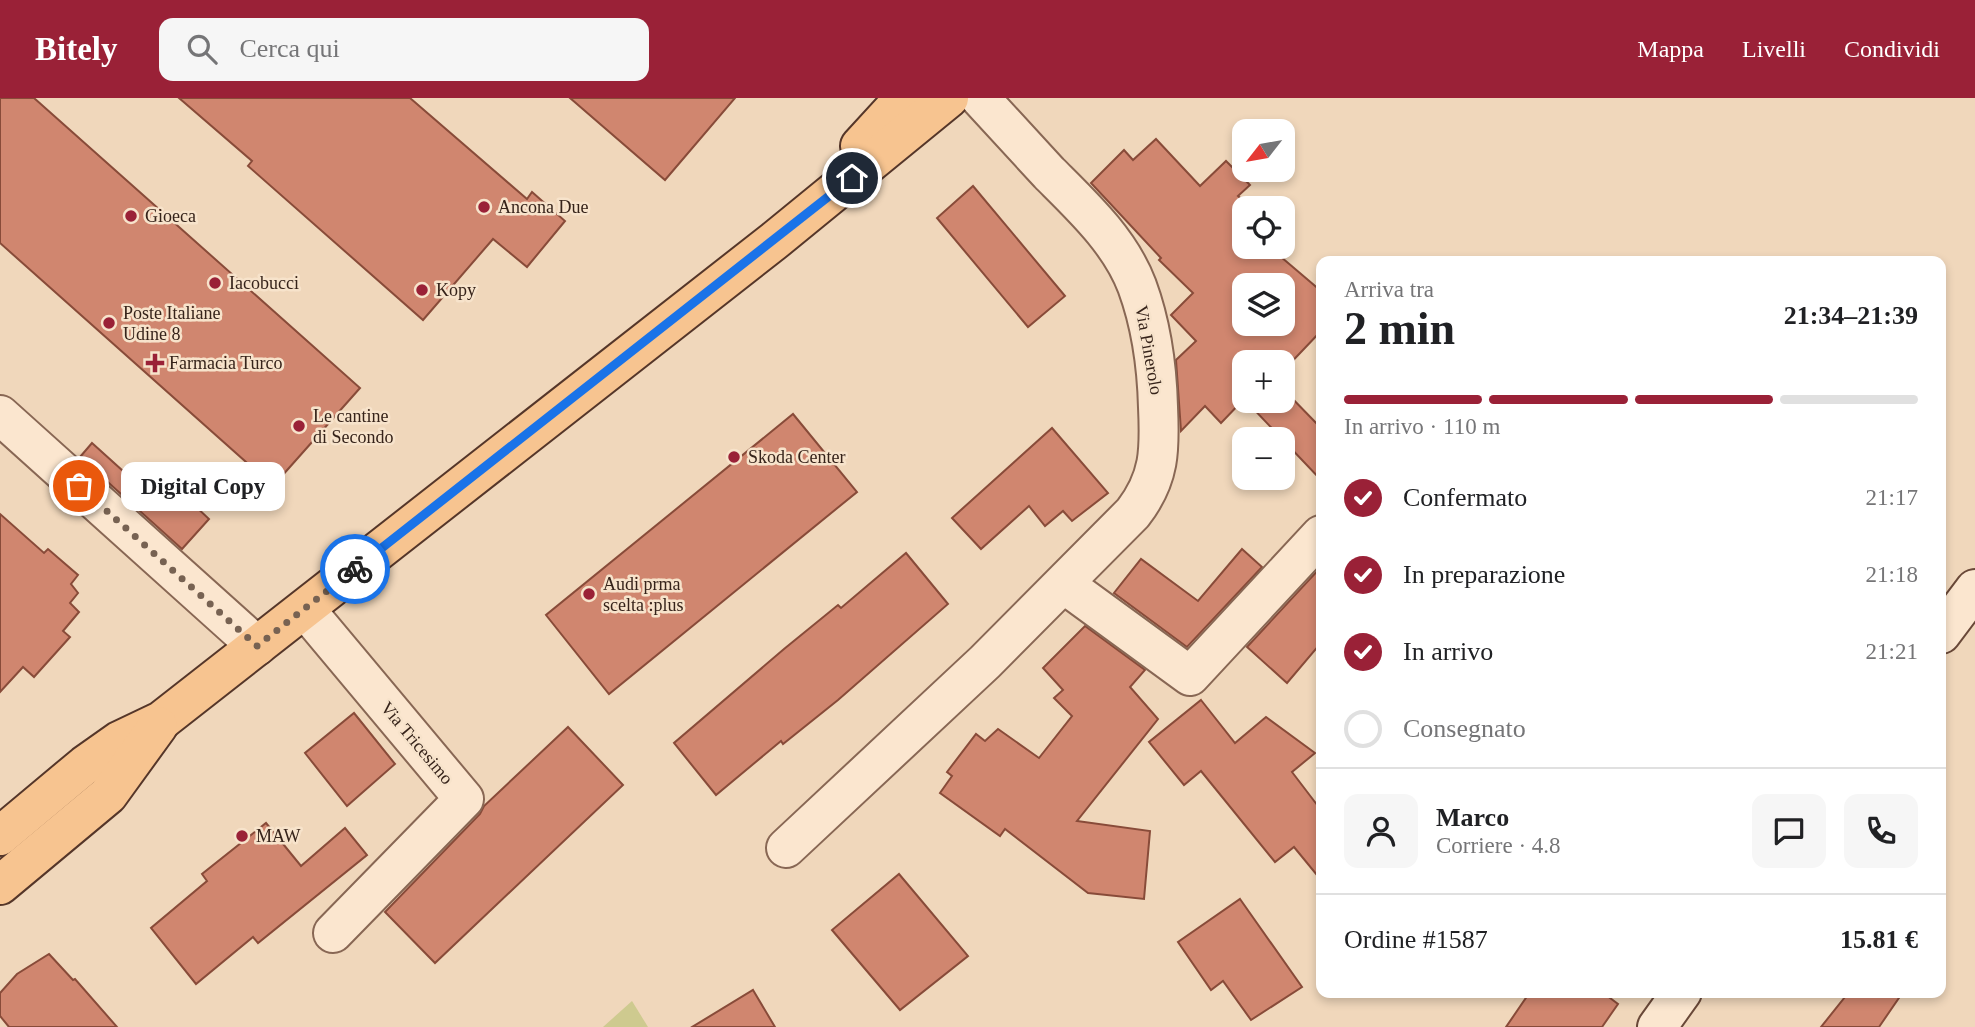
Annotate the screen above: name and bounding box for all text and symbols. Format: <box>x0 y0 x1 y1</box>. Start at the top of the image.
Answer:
search box <box>159 18 649 81</box>
icon: search <box>183 30 221 68</box>
text: Bitely <box>35 31 117 67</box>
text: Cerca qui <box>239 34 340 63</box>
text: Mappa <box>1637 36 1704 62</box>
text: Livelli <box>1742 36 1806 62</box>
text: Condividi <box>1844 36 1940 62</box>
north arrow <box>1232 119 1295 182</box>
map controls <box>1232 119 1295 490</box>
pin <box>822 148 882 208</box>
icon: home <box>833 159 871 197</box>
button: locate <box>1232 196 1295 259</box>
place label: Ancona Due <box>498 197 588 217</box>
marker: Ancona Due <box>476 199 492 215</box>
place label: Gioeca <box>145 206 196 226</box>
marker: Gioeca <box>123 208 139 224</box>
place label: Iacobucci <box>229 273 299 293</box>
button: layers <box>1232 273 1295 336</box>
marker: Iacobucci <box>207 275 223 291</box>
text: Arriva tra <box>1344 277 1434 302</box>
place label: Kopy <box>436 280 476 300</box>
marker: Kopy <box>414 282 430 298</box>
text: 21:34–21:39 <box>1784 301 1918 330</box>
place label: Poste Italiane Udine 8 <box>123 303 220 344</box>
text: 2 min <box>1344 303 1455 354</box>
street label: Via Pinerolo <box>1131 304 1167 396</box>
marker: Poste Italiane Udine 8 <box>101 315 117 331</box>
button: + <box>1232 350 1295 413</box>
place label: Farmacia Turco <box>169 353 282 373</box>
marker: Farmacia Turco <box>147 355 163 371</box>
place label: Le cantine di Secondo <box>313 406 394 447</box>
text: In arrivo · 110 m <box>1344 414 1500 439</box>
marker: Le cantine di Secondo <box>291 418 307 434</box>
button: − <box>1232 427 1295 490</box>
place label: Skoda Center <box>748 447 845 467</box>
marker: Skoda Center <box>726 449 742 465</box>
pin <box>49 456 109 516</box>
callout: Digital Copy <box>121 462 286 510</box>
icon: bag <box>60 467 98 505</box>
text: Digital Copy <box>141 474 265 499</box>
icon: check <box>1344 479 1382 517</box>
text: Confermato <box>1403 483 1527 512</box>
text: 21:17 <box>1866 485 1918 510</box>
courier <box>320 534 390 604</box>
icon: bike <box>336 550 374 588</box>
icon: check <box>1344 556 1382 594</box>
text: In preparazione <box>1403 560 1565 589</box>
text: 21:18 <box>1866 562 1918 587</box>
place label: Audi prma scelta :plus <box>603 574 683 615</box>
marker: Audi prma scelta :plus <box>581 586 597 602</box>
icon: check <box>1344 633 1382 671</box>
text: In arrivo <box>1403 637 1493 666</box>
text: 21:21 <box>1866 639 1918 664</box>
street label: Via Tricesimo <box>377 698 457 788</box>
text: Consegnato <box>1403 714 1526 743</box>
button: person <box>1344 794 1418 868</box>
button: chat <box>1752 794 1826 868</box>
button: phone <box>1844 794 1918 868</box>
text: Marco <box>1436 803 1509 832</box>
place label: MAW <box>256 826 301 846</box>
marker: MAW <box>234 828 250 844</box>
text: Corriere · 4.8 <box>1436 833 1561 858</box>
text: Ordine #1587 <box>1344 925 1488 954</box>
text: 15.81 € <box>1840 925 1918 954</box>

